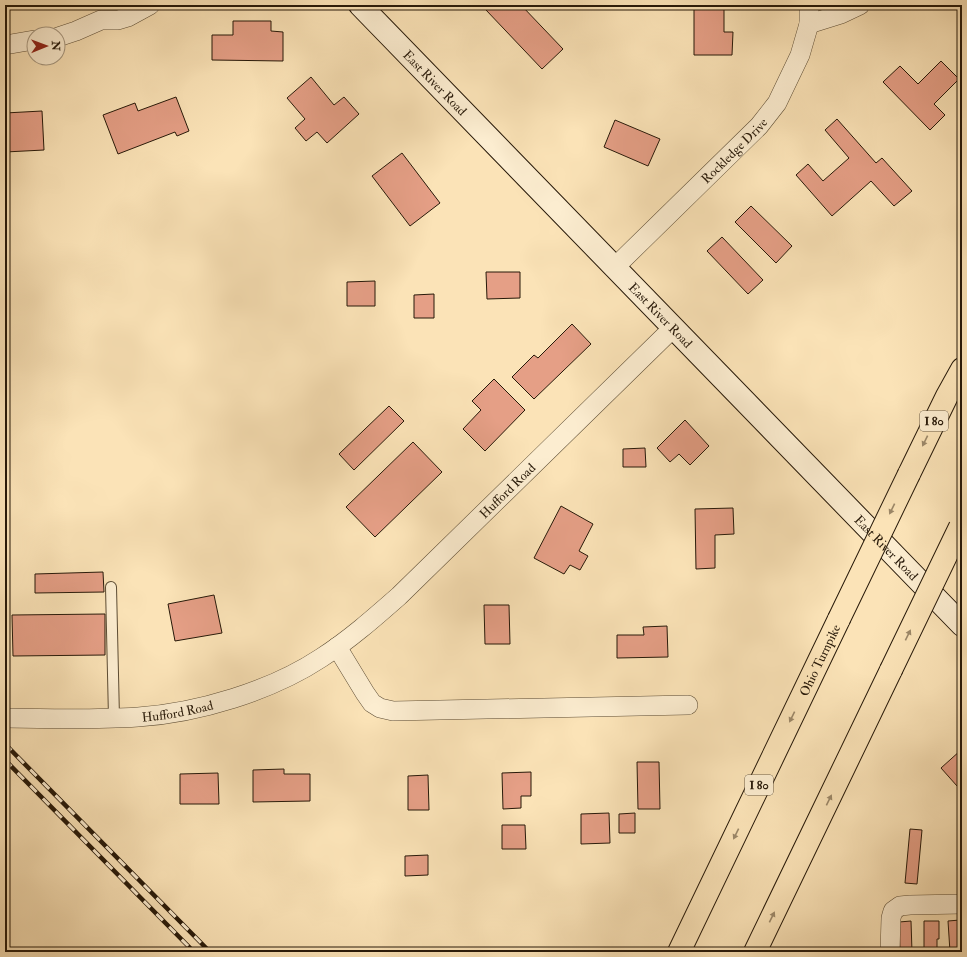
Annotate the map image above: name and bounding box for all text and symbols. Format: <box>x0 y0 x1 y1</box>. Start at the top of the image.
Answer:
north arrow <box>26 26 66 66</box>
text: N <box>49 40 62 52</box>
street label: East River Road <box>399 47 470 120</box>
street label: Rockledge Drive <box>698 115 772 187</box>
street label: East River Road <box>625 280 696 352</box>
road number: I 80 <box>920 411 948 431</box>
one-way arrow <box>922 435 928 447</box>
street label: Hufford Road <box>476 460 540 522</box>
one-way arrow <box>889 503 895 515</box>
street label: East River Road <box>851 512 922 584</box>
street label: Ohio Turnpike <box>796 621 845 699</box>
one-way arrow <box>905 630 911 641</box>
street label: Hufford Road <box>141 697 216 726</box>
one-way arrow <box>789 711 795 722</box>
road number: I 80 <box>745 775 773 795</box>
one-way arrow <box>826 794 832 805</box>
one-way arrow <box>732 828 739 840</box>
one-way arrow <box>769 911 775 923</box>

